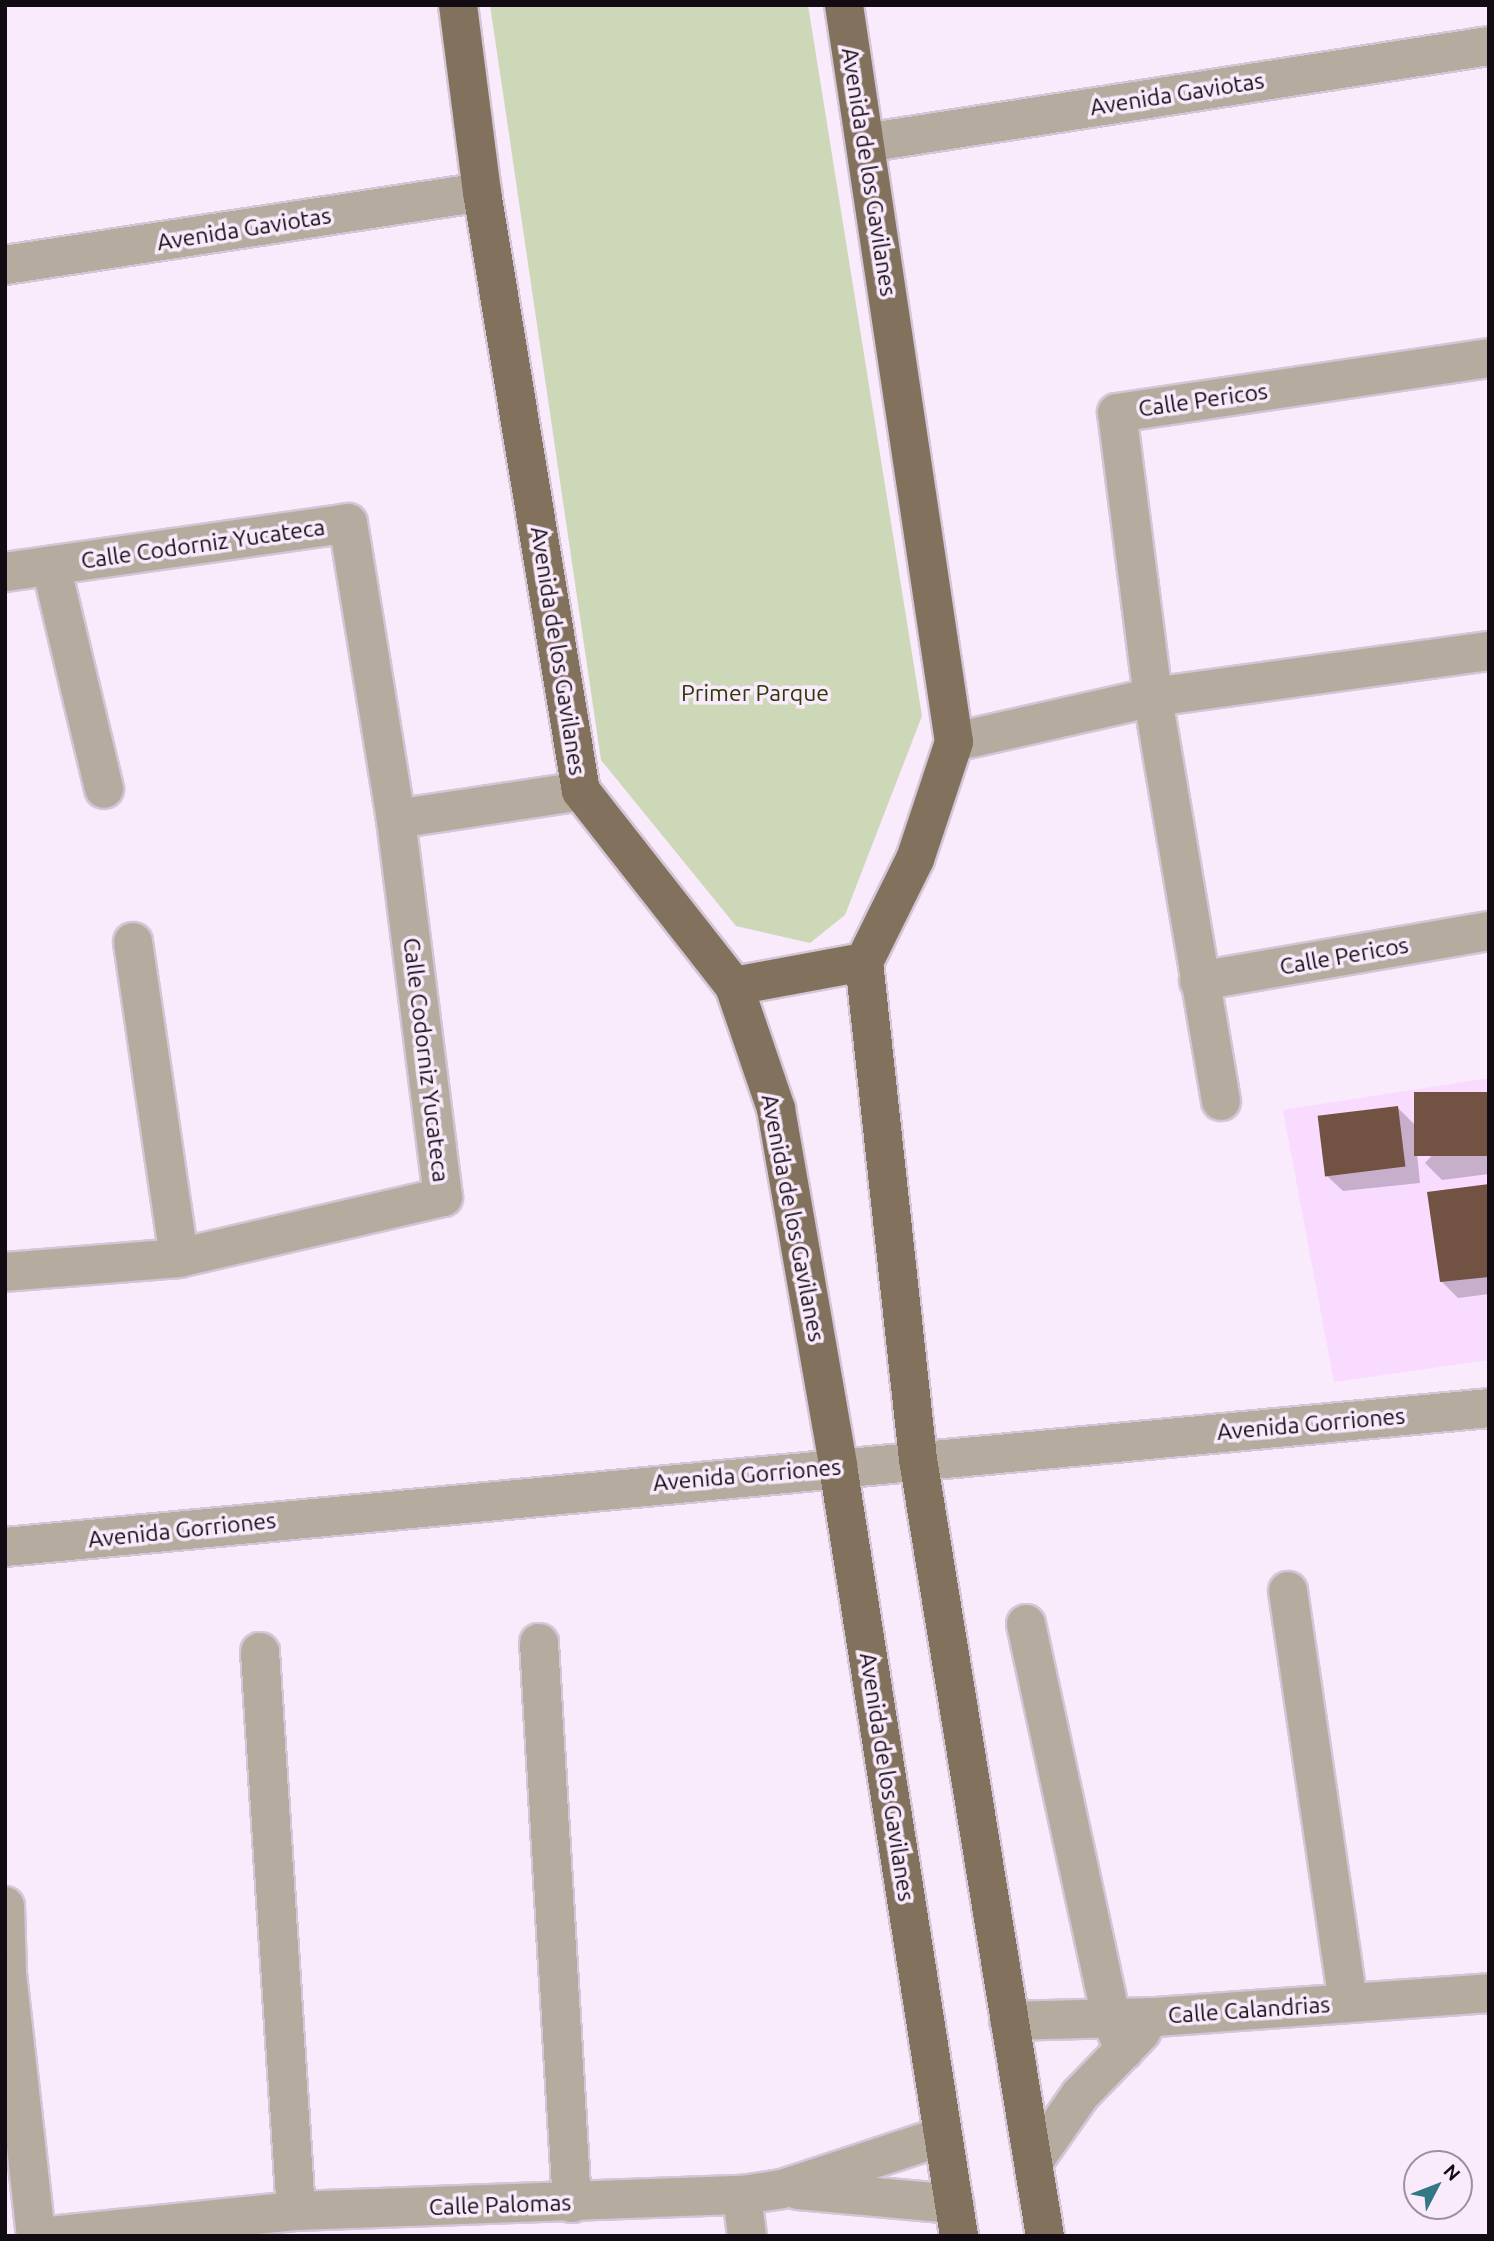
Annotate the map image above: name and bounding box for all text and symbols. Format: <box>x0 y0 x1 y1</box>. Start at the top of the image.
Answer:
street label: Avenida de los Gavilanes <box>836 46 902 298</box>
street label: Avenida Gaviotas <box>1088 67 1266 121</box>
street label: Avenida Gaviotas <box>155 202 333 256</box>
street label: Calle Pericos <box>1137 377 1269 423</box>
street label: Calle Codorniz Yucateca <box>79 513 327 575</box>
street label: Avenida de los Gavilanes <box>525 525 591 777</box>
park label: Primer Parque <box>681 679 829 707</box>
street label: Calle Pericos <box>1277 931 1411 981</box>
street label: Calle Codorniz Yucateca <box>397 936 455 1184</box>
street label: Avenida de los Gavilanes <box>755 1092 831 1344</box>
street label: Avenida Gorriones <box>1216 1402 1406 1446</box>
street label: Avenida Gorriones <box>652 1453 842 1497</box>
street label: Avenida Gorriones <box>87 1506 277 1554</box>
street label: Avenida de los Gavilanes <box>854 1651 920 1903</box>
street label: Calle Calandrias <box>1167 1991 1331 2029</box>
north arrow <box>1403 2150 1473 2220</box>
text: N <box>1439 2160 1465 2185</box>
street label: Calle Palomas <box>428 2189 572 2221</box>

